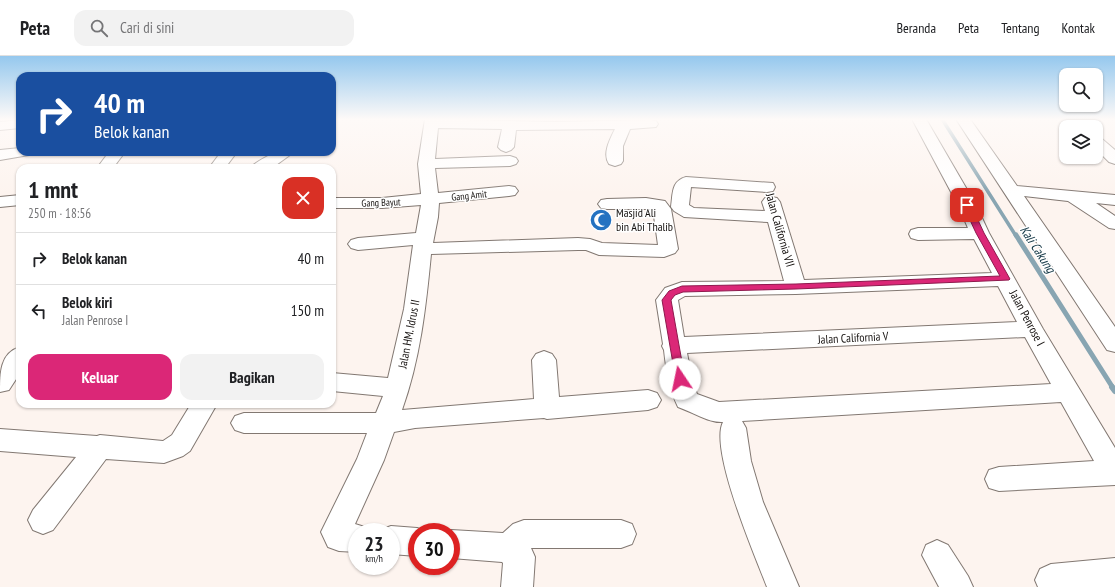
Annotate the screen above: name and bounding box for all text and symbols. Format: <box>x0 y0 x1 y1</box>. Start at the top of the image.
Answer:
search box <box>74 10 354 46</box>
text: Peta <box>20 16 50 40</box>
icon: search <box>88 17 110 39</box>
text: Cari di sini <box>120 18 174 37</box>
text: Beranda <box>896 19 936 37</box>
text: Peta <box>958 19 979 37</box>
text: Tentang <box>1001 19 1040 37</box>
text: Kontak <box>1062 19 1095 37</box>
map controls <box>1059 68 1103 164</box>
button: search <box>1059 68 1103 112</box>
text: 40 m <box>94 84 145 121</box>
icon: right <box>28 88 80 140</box>
text: Belok kanan <box>94 120 169 143</box>
button: layers <box>1059 120 1103 164</box>
text: 1 mnt <box>28 174 78 205</box>
button: close <box>282 177 324 219</box>
street label: Gang Amit <box>451 187 488 204</box>
pin <box>950 188 984 222</box>
street label: Jalan California VII <box>762 190 798 269</box>
icon: arrive <box>956 194 978 216</box>
street label: Gang Bayut <box>361 195 401 210</box>
text: 250 m · 18:56 <box>28 205 91 222</box>
place label: Masjid Ali bin Abi Thalib <box>616 205 673 234</box>
mosque icon: Masjid Ali bin Abi Thalib <box>588 207 614 233</box>
water label: Kali Cakung <box>1016 222 1060 277</box>
icon: right <box>28 248 50 270</box>
text: Belok kanan <box>62 249 127 268</box>
text: 40 m <box>298 249 324 268</box>
street label: Jalan Penrose I <box>1006 286 1048 348</box>
text: Belok kiri <box>62 293 112 312</box>
street label: Jalan HM. Idrus II <box>394 298 423 371</box>
icon: left <box>28 300 50 322</box>
text: 150 m <box>291 301 324 320</box>
text: Jalan Penrose I <box>62 312 128 329</box>
street label: Jalan California V <box>816 328 889 347</box>
button: Keluar <box>28 354 172 400</box>
button: Bagikan <box>180 354 324 400</box>
position arrow <box>659 358 701 400</box>
speed limit sign: 30 <box>408 523 460 575</box>
text: 23 <box>364 531 384 557</box>
text: km/h <box>365 552 383 565</box>

